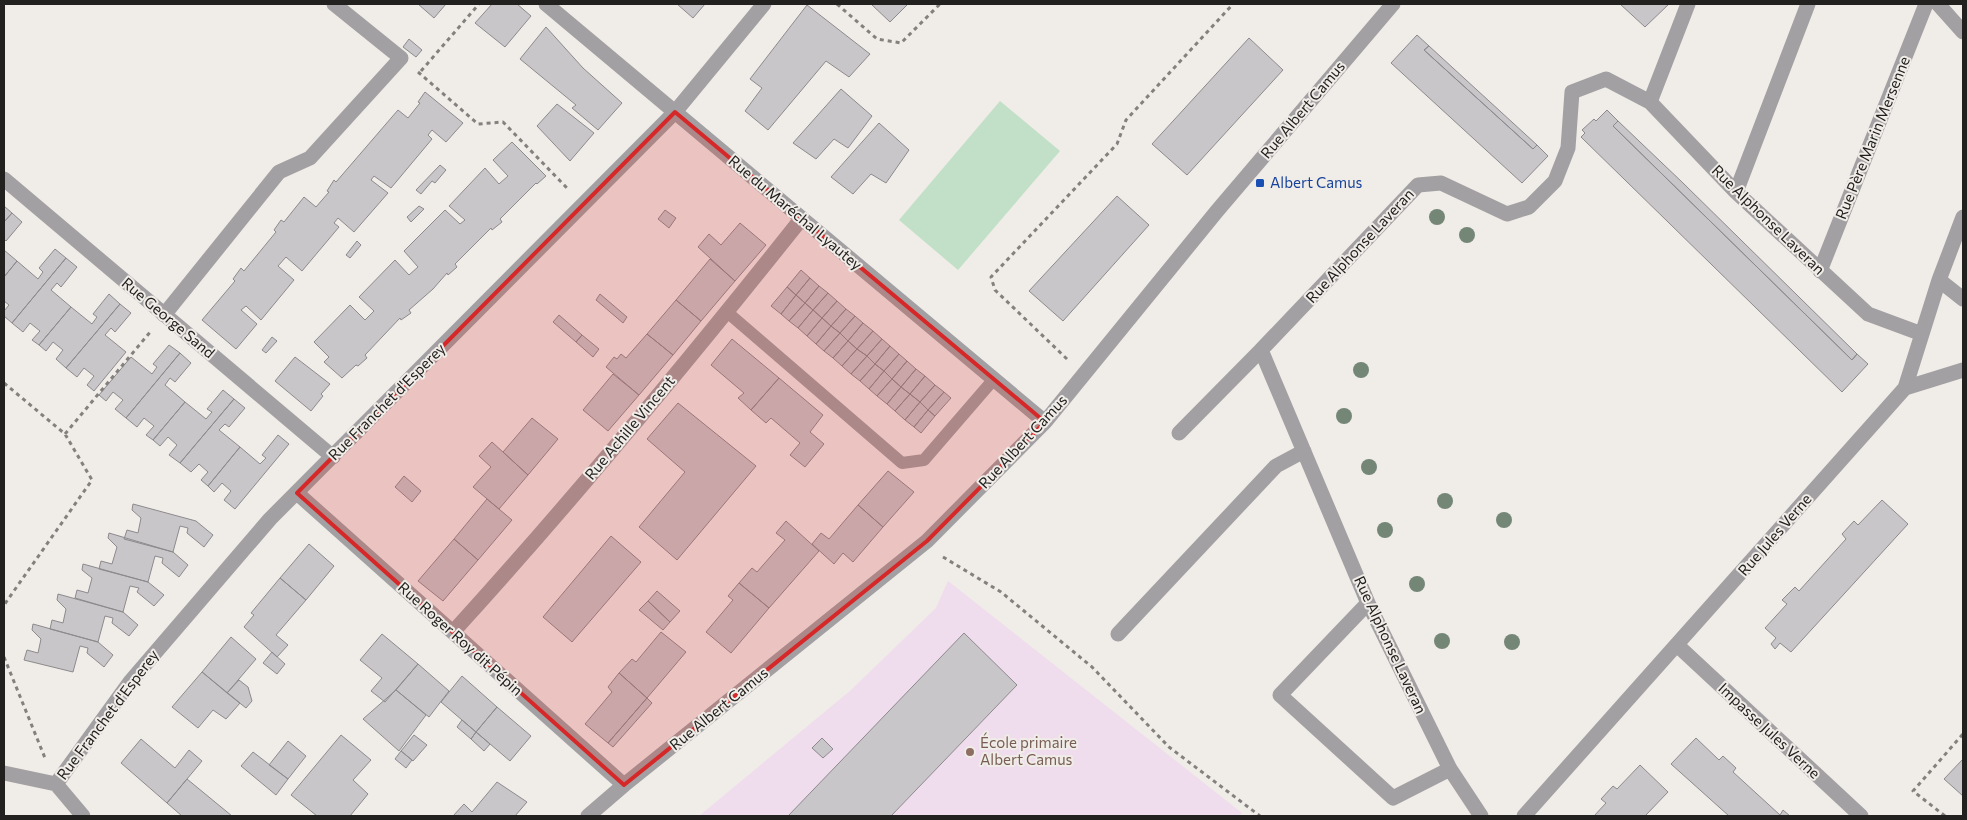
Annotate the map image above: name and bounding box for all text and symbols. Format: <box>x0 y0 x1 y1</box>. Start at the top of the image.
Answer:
street label: Rue Père Marin Mersenne <box>1831 54 1913 222</box>
street label: Rue Albert Camus <box>1256 57 1348 162</box>
street label: Rue du Maréchal Lyautey <box>725 151 866 274</box>
street label: Rue Alphonse Laveran <box>1709 161 1829 278</box>
place label: Albert Camus <box>1270 173 1363 191</box>
marker: Albert Camus <box>1254 177 1266 189</box>
street label: Rue Alphonse Laveran <box>1302 184 1417 306</box>
street label: Rue George Sand <box>119 273 219 361</box>
street label: Rue Franchet d'Esperey <box>324 339 449 464</box>
street label: Rue Achille Vincent <box>580 372 678 483</box>
street label: Rue Albert Camus <box>974 391 1070 492</box>
street label: Rue Jules Verne <box>1734 490 1815 579</box>
street label: Rue Alphonse Laveran <box>1351 573 1431 716</box>
street label: Rue Roger Roy dit Pépin <box>395 578 527 699</box>
street label: Rue Franchet d'Esperey <box>52 646 162 783</box>
street label: Rue Albert Camus <box>665 663 771 753</box>
street label: Impasse Jules Verne <box>1715 679 1824 782</box>
place label: École primaire Albert Camus <box>980 732 1077 768</box>
marker: École primaire Albert Camus <box>964 746 976 758</box>

